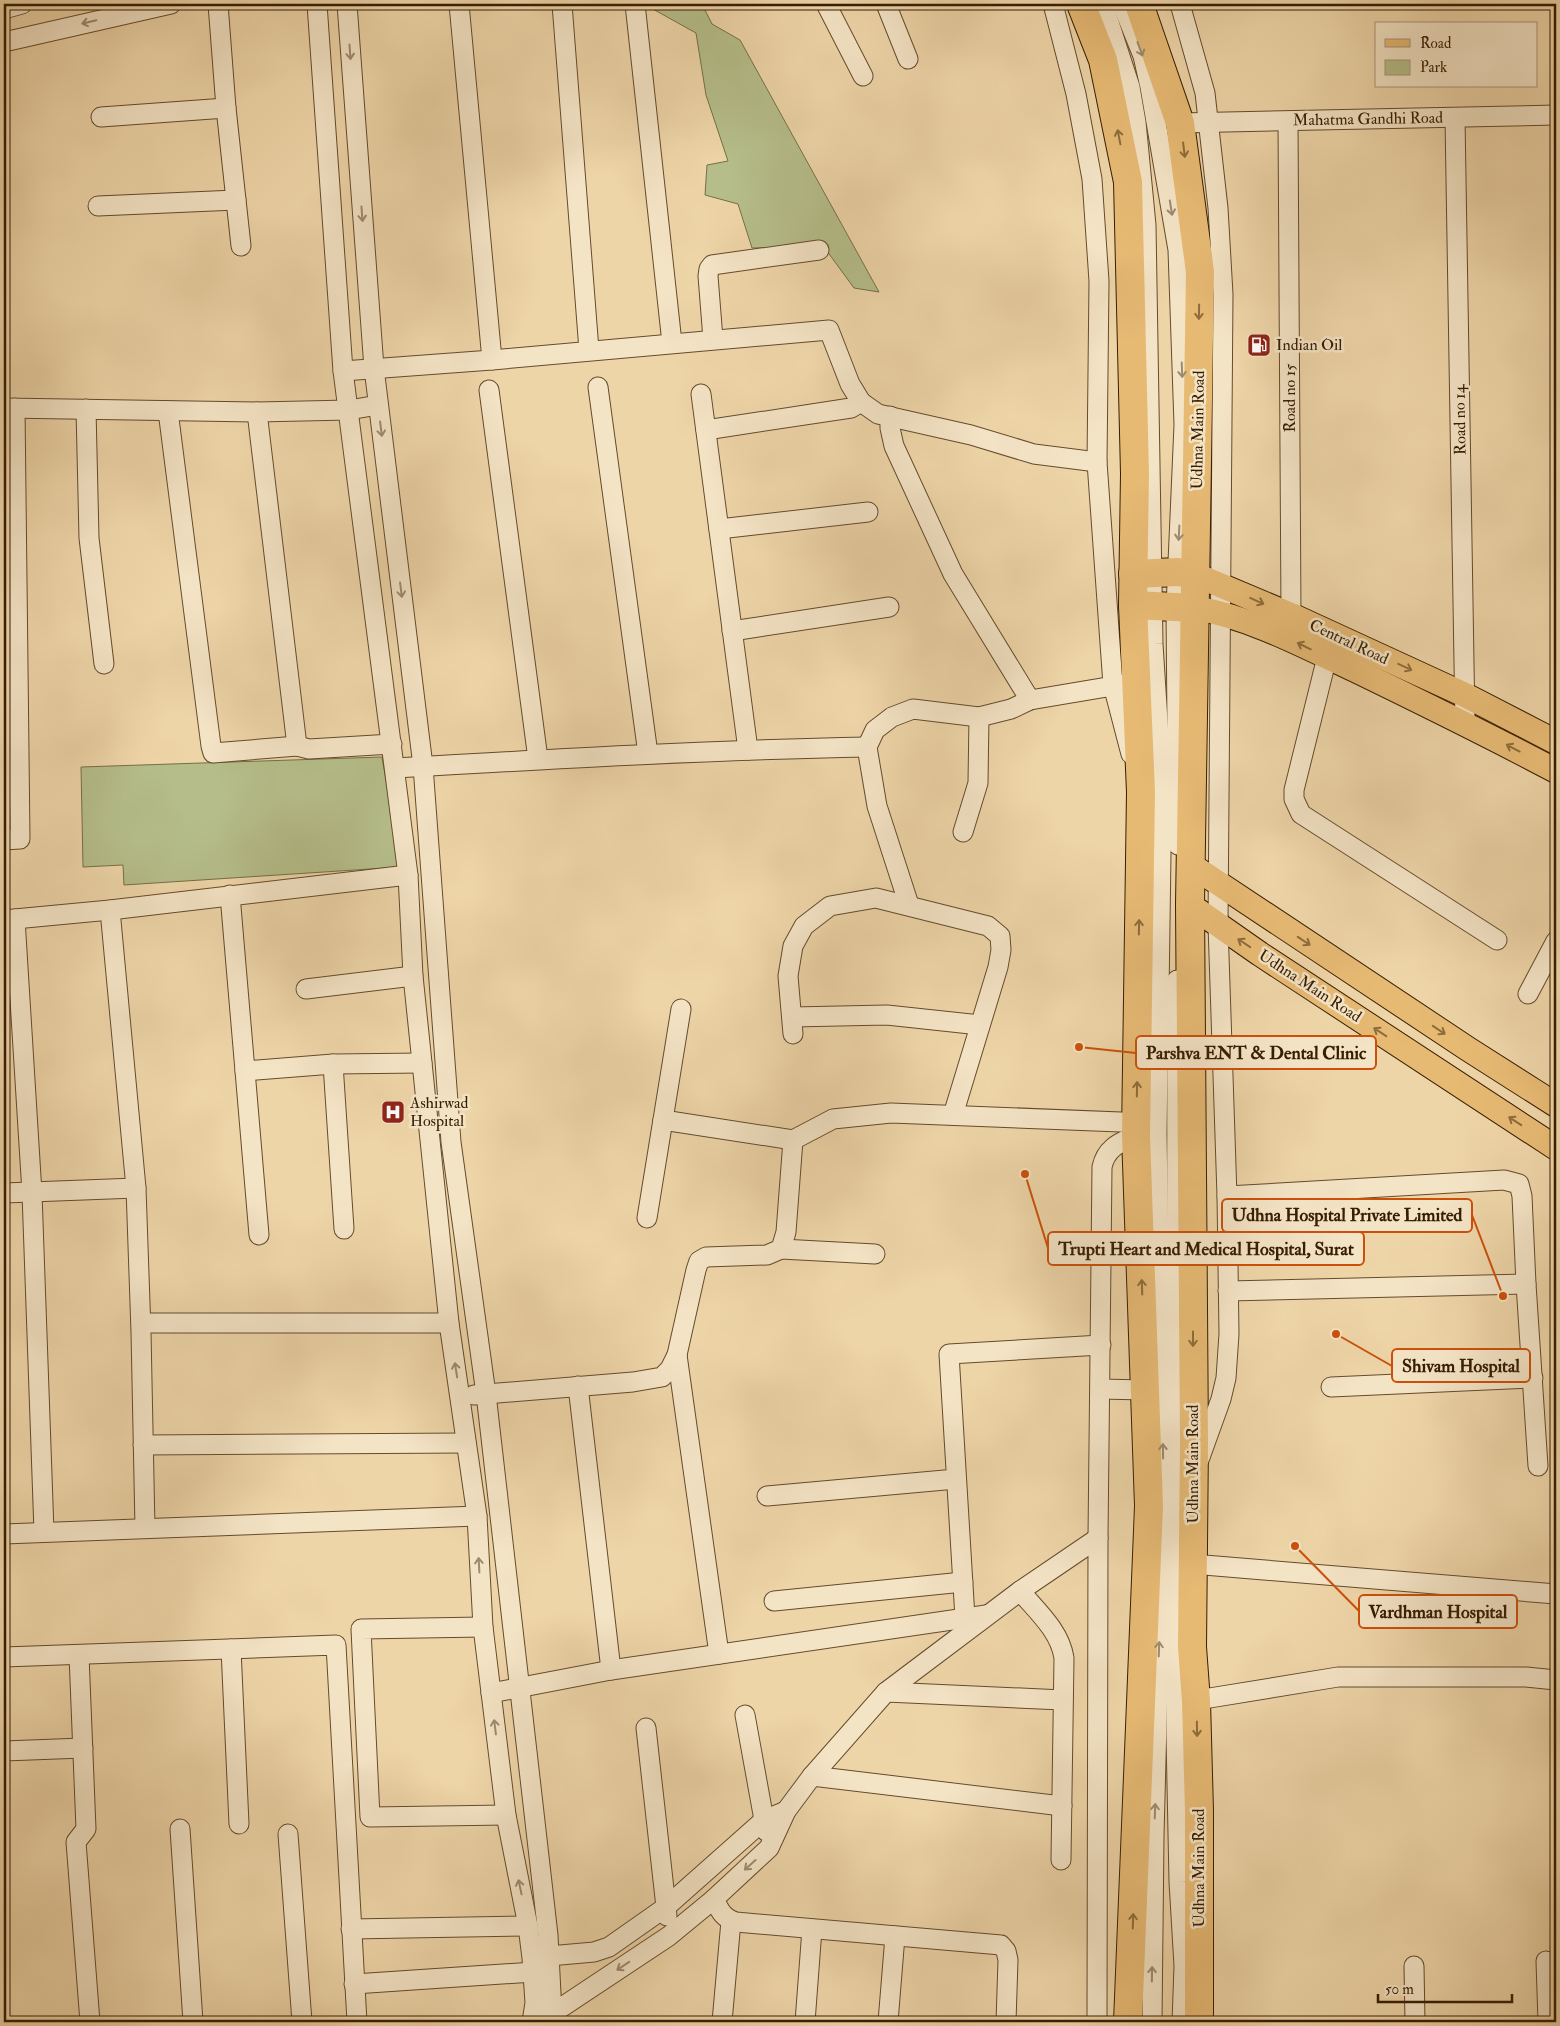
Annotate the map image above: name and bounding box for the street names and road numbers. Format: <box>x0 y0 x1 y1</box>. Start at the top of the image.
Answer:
street label: Mahatma Gandhi Road <box>1293 108 1443 130</box>
street label: Road no 15 <box>1280 364 1300 432</box>
street label: Udhna Main Road <box>1187 370 1209 490</box>
street label: Road no 14 <box>1449 383 1471 455</box>
street label: Central Road <box>1306 615 1392 669</box>
street label: Udhna Main Road <box>1255 945 1365 1027</box>
street label: Udhna Main Road <box>1183 1404 1203 1523</box>
street label: Udhna Main Road <box>1189 1808 1209 1927</box>

